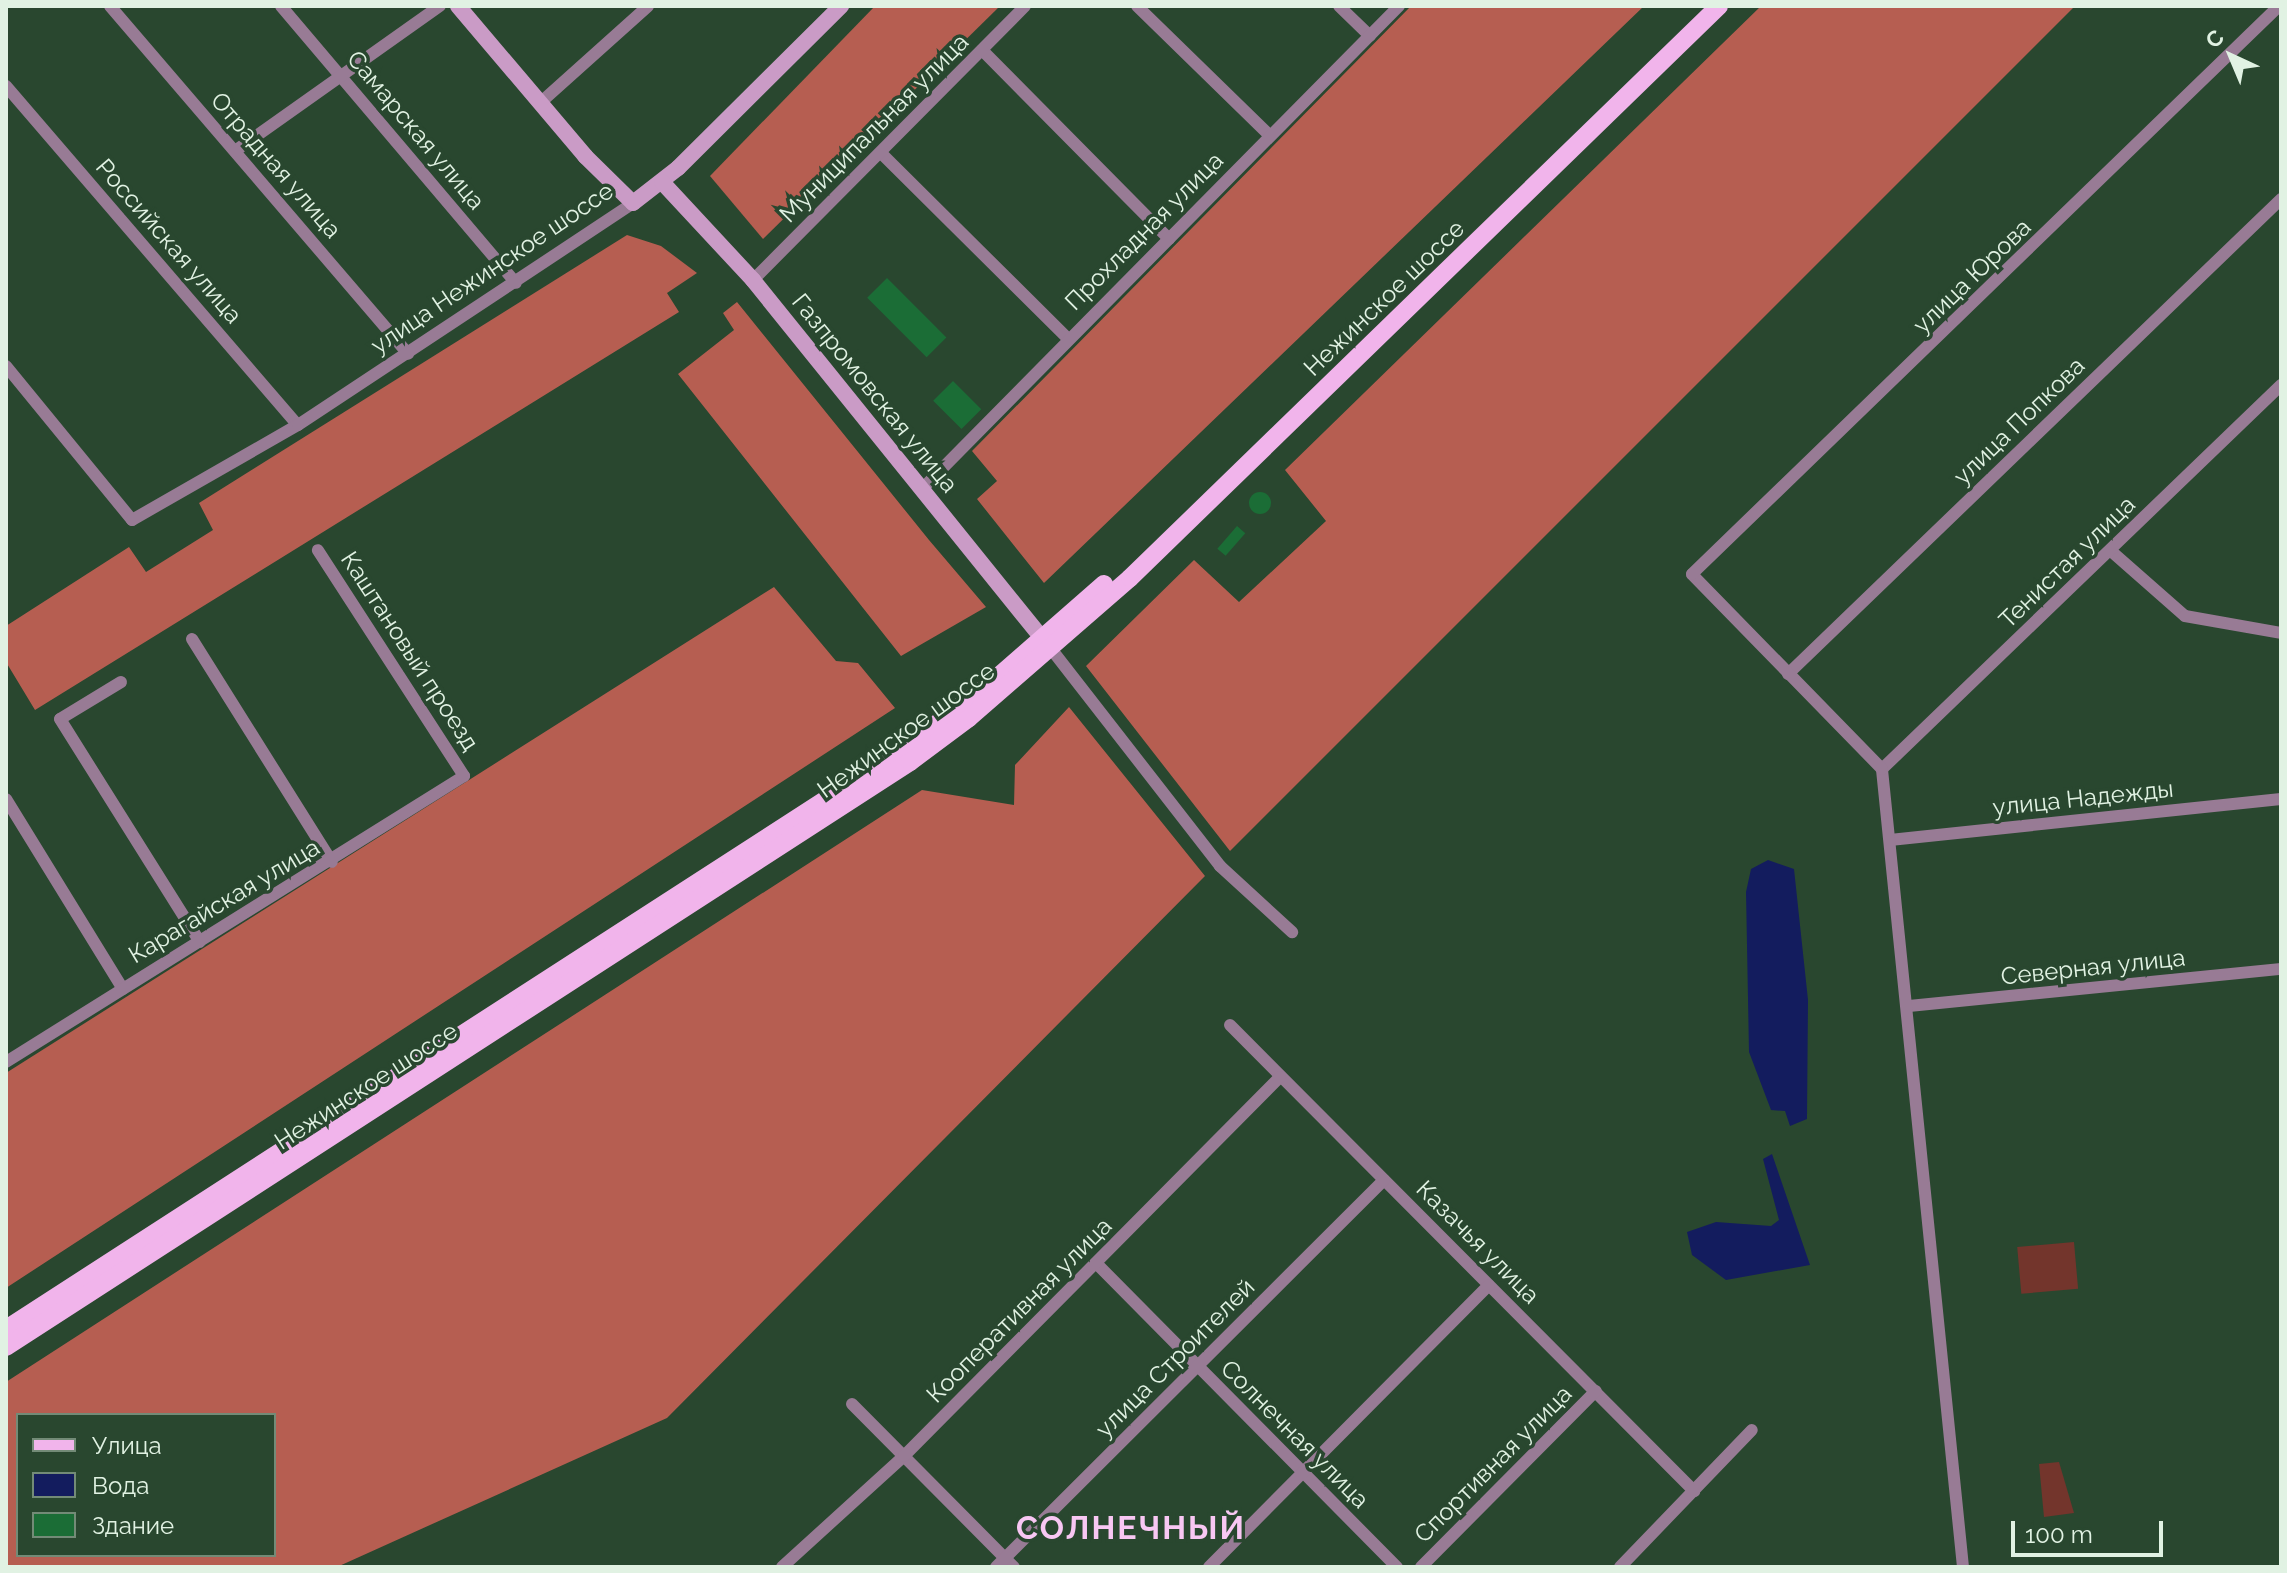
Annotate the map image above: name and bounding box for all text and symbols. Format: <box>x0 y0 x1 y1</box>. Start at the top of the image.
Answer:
north arrow <box>2191 16 2271 96</box>
text: С <box>2200 24 2229 53</box>
street label: Муниципальная улица <box>773 27 975 229</box>
street label: Самарская улица <box>341 44 491 216</box>
street label: Отрадная улица <box>205 86 347 244</box>
street label: Прохладная улица <box>1059 146 1229 316</box>
street label: Российская улица <box>90 153 248 329</box>
street label: улица Нежинское шоссе <box>365 176 619 360</box>
street label: улица Юрова <box>1907 213 2037 339</box>
street label: Нежинское шоссе <box>1298 214 1470 382</box>
street label: Газпромовская улица <box>786 287 964 499</box>
street label: улица Попкова <box>1947 351 2091 491</box>
street label: Тенистая улица <box>1993 490 2141 634</box>
street label: Каштановый проезд <box>335 546 485 756</box>
street label: Нежинское шоссе <box>812 656 1000 804</box>
street label: улица Надежды <box>1991 774 2175 822</box>
street label: Карагайская улица <box>123 832 325 970</box>
street label: Северная улица <box>1999 943 2187 991</box>
street label: Нежинское шоссе <box>269 1016 463 1156</box>
street label: Казачья улица <box>1410 1174 1546 1310</box>
street label: Кооперативная улица <box>920 1211 1118 1409</box>
street label: улица Строителей <box>1090 1273 1260 1443</box>
street label: Солнечная улица <box>1215 1354 1375 1514</box>
street label: Спортивная улица <box>1408 1379 1578 1549</box>
legend <box>16 1413 276 1557</box>
text: Улица <box>92 1431 162 1460</box>
text: Вода <box>92 1471 149 1500</box>
scale bar <box>2015 1505 2167 1555</box>
district label: СОЛНЕЧНЫЙ <box>1016 1509 1246 1547</box>
text: Здание <box>92 1511 174 1540</box>
text: 100 m <box>2025 1520 2093 1549</box>

